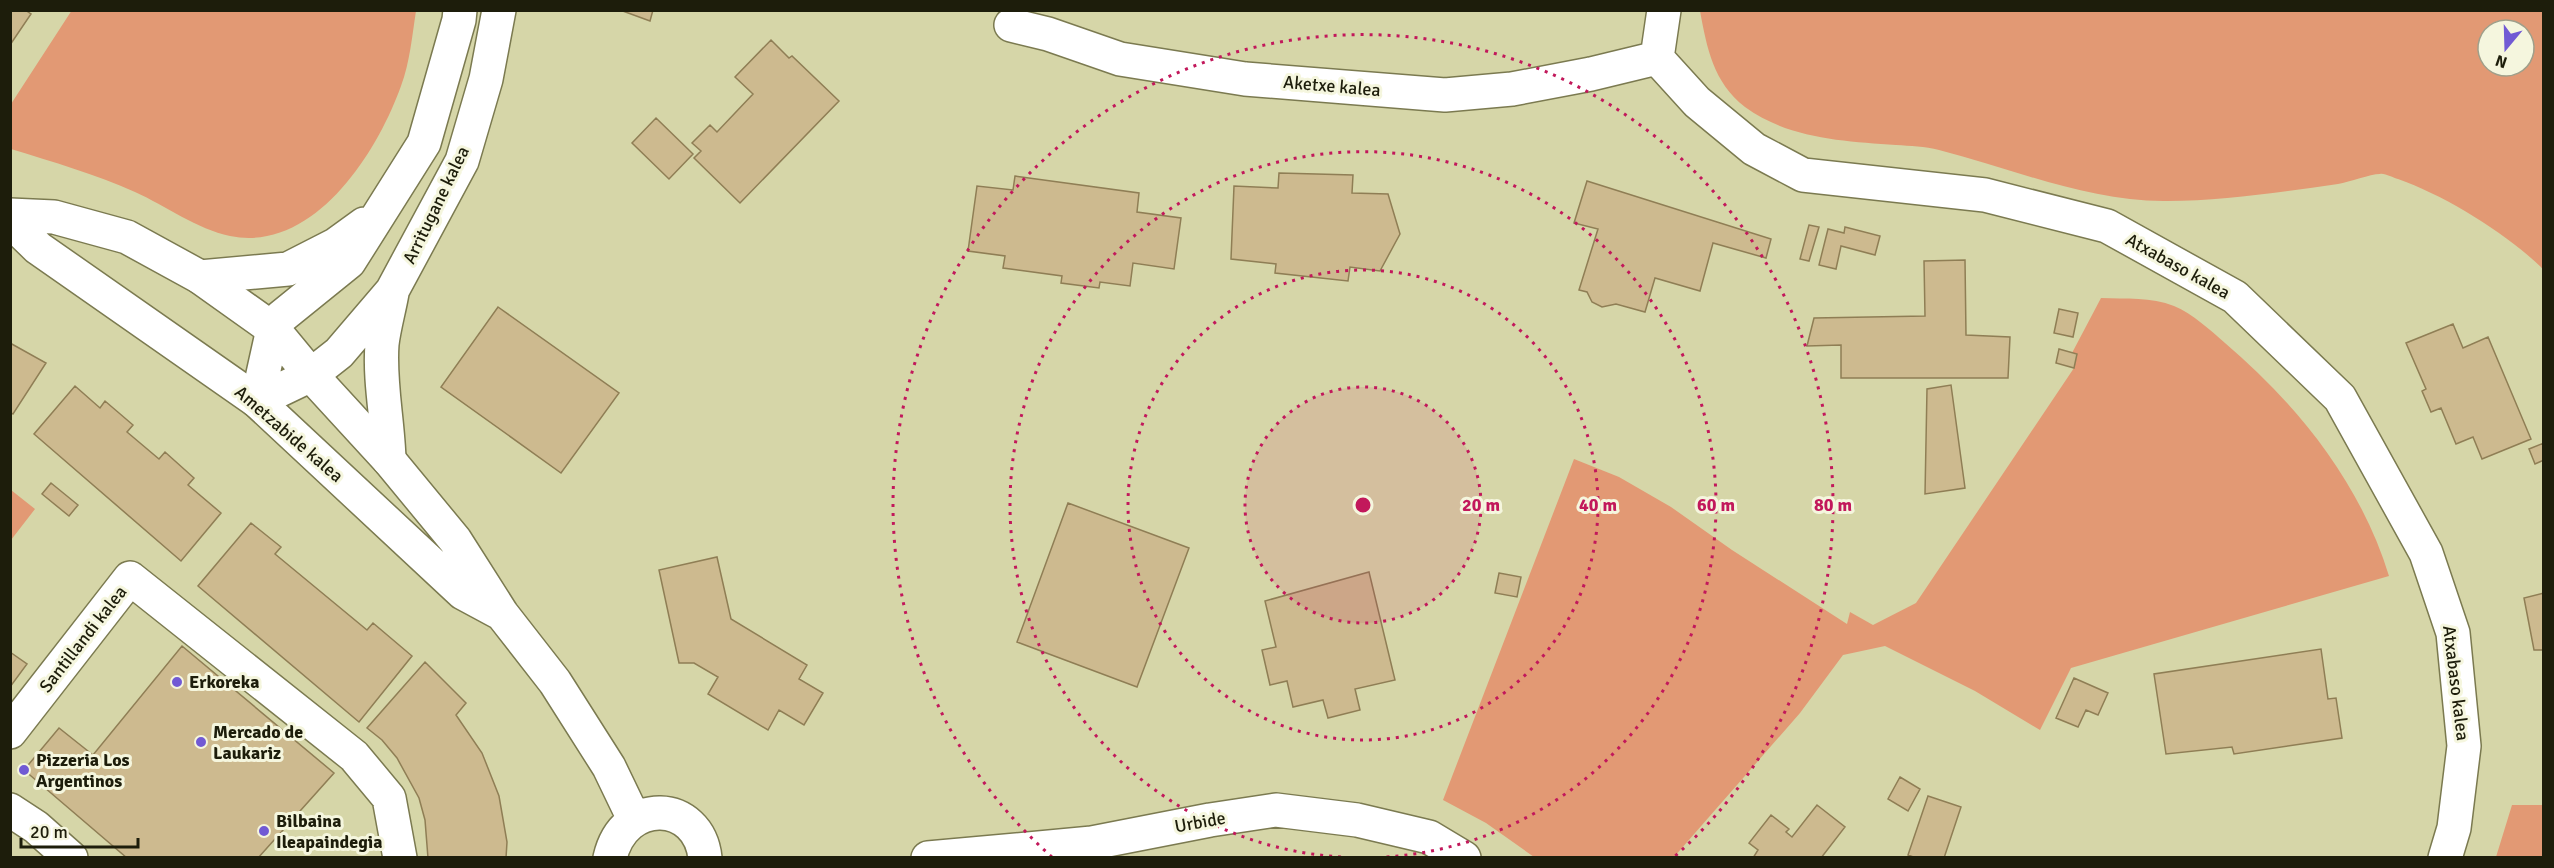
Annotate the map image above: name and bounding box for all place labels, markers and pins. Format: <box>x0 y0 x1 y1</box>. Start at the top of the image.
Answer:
centre of rings <box>1353 495 1373 515</box>
place label: Erkoreka <box>189 671 259 693</box>
marker: Erkoreka <box>170 675 184 689</box>
place label: Mercado de Laukariz <box>213 721 303 764</box>
marker: Mercado de Laukariz <box>194 735 208 749</box>
place label: Pizzeria Los Argentinos <box>36 749 130 792</box>
marker: Pizzeria Los Argentinos <box>17 763 31 777</box>
place label: Bilbaina Ileapaindegia <box>276 810 382 853</box>
marker: Bilbaina Ileapaindegia <box>257 824 271 838</box>

